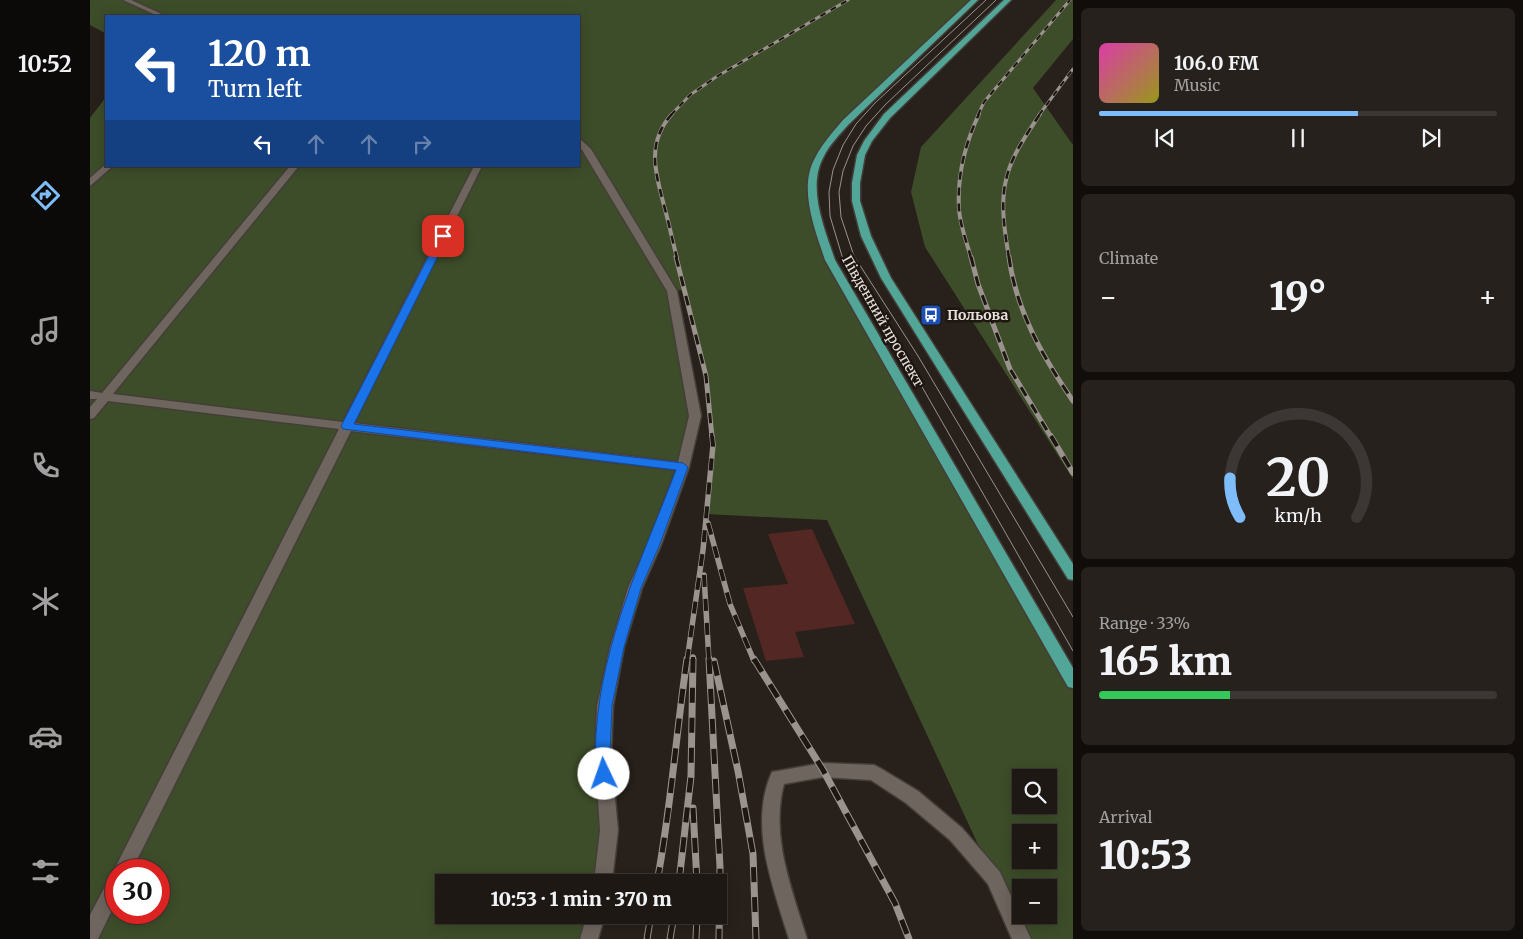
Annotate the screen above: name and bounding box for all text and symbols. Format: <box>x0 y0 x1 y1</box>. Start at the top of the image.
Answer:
text: 120 m <box>208 32 311 76</box>
icon: left <box>125 35 190 100</box>
text: 10:52 <box>18 50 72 78</box>
text: 106.0 FM <box>1174 51 1259 75</box>
text: Turn left <box>208 75 302 103</box>
text: Music <box>1174 75 1220 95</box>
icon: previous <box>1151 124 1179 152</box>
icon: pause <box>1284 124 1312 152</box>
icon: next <box>1417 124 1445 152</box>
icon: left <box>249 130 277 158</box>
icon: ahead <box>302 130 330 158</box>
icon: ahead <box>355 130 383 158</box>
icon: right <box>408 130 436 158</box>
icon: directions <box>28 178 63 213</box>
pin <box>422 215 464 257</box>
icon: arrive <box>429 222 457 250</box>
text: Climate <box>1099 248 1158 268</box>
street label: Південний проспект <box>838 252 928 390</box>
text: 19° <box>1269 273 1327 320</box>
text: − <box>1099 279 1118 315</box>
text: + <box>1478 279 1497 315</box>
bus stop icon: Польова <box>919 303 943 327</box>
place label: Польова <box>947 306 1008 324</box>
icon: music <box>28 313 63 348</box>
text: 20 <box>1266 445 1330 510</box>
icon: phone <box>28 448 63 483</box>
text: km/h <box>1274 504 1322 527</box>
icon: climate <box>28 584 63 619</box>
text: Range · 33% <box>1099 613 1190 633</box>
text: 165 km <box>1099 638 1232 685</box>
icon: car <box>28 719 63 754</box>
position arrow <box>577 747 629 799</box>
map controls <box>1012 769 1057 924</box>
button: search <box>1012 769 1057 814</box>
text: Arrival <box>1099 807 1152 827</box>
button: + <box>1012 824 1057 869</box>
text: 10:53 <box>1099 832 1192 879</box>
icon: filters <box>28 854 63 889</box>
speed limit sign: 30 <box>105 859 170 924</box>
button: − <box>1012 879 1057 924</box>
text: 10:53 · 1 min · 370 m <box>490 887 672 911</box>

